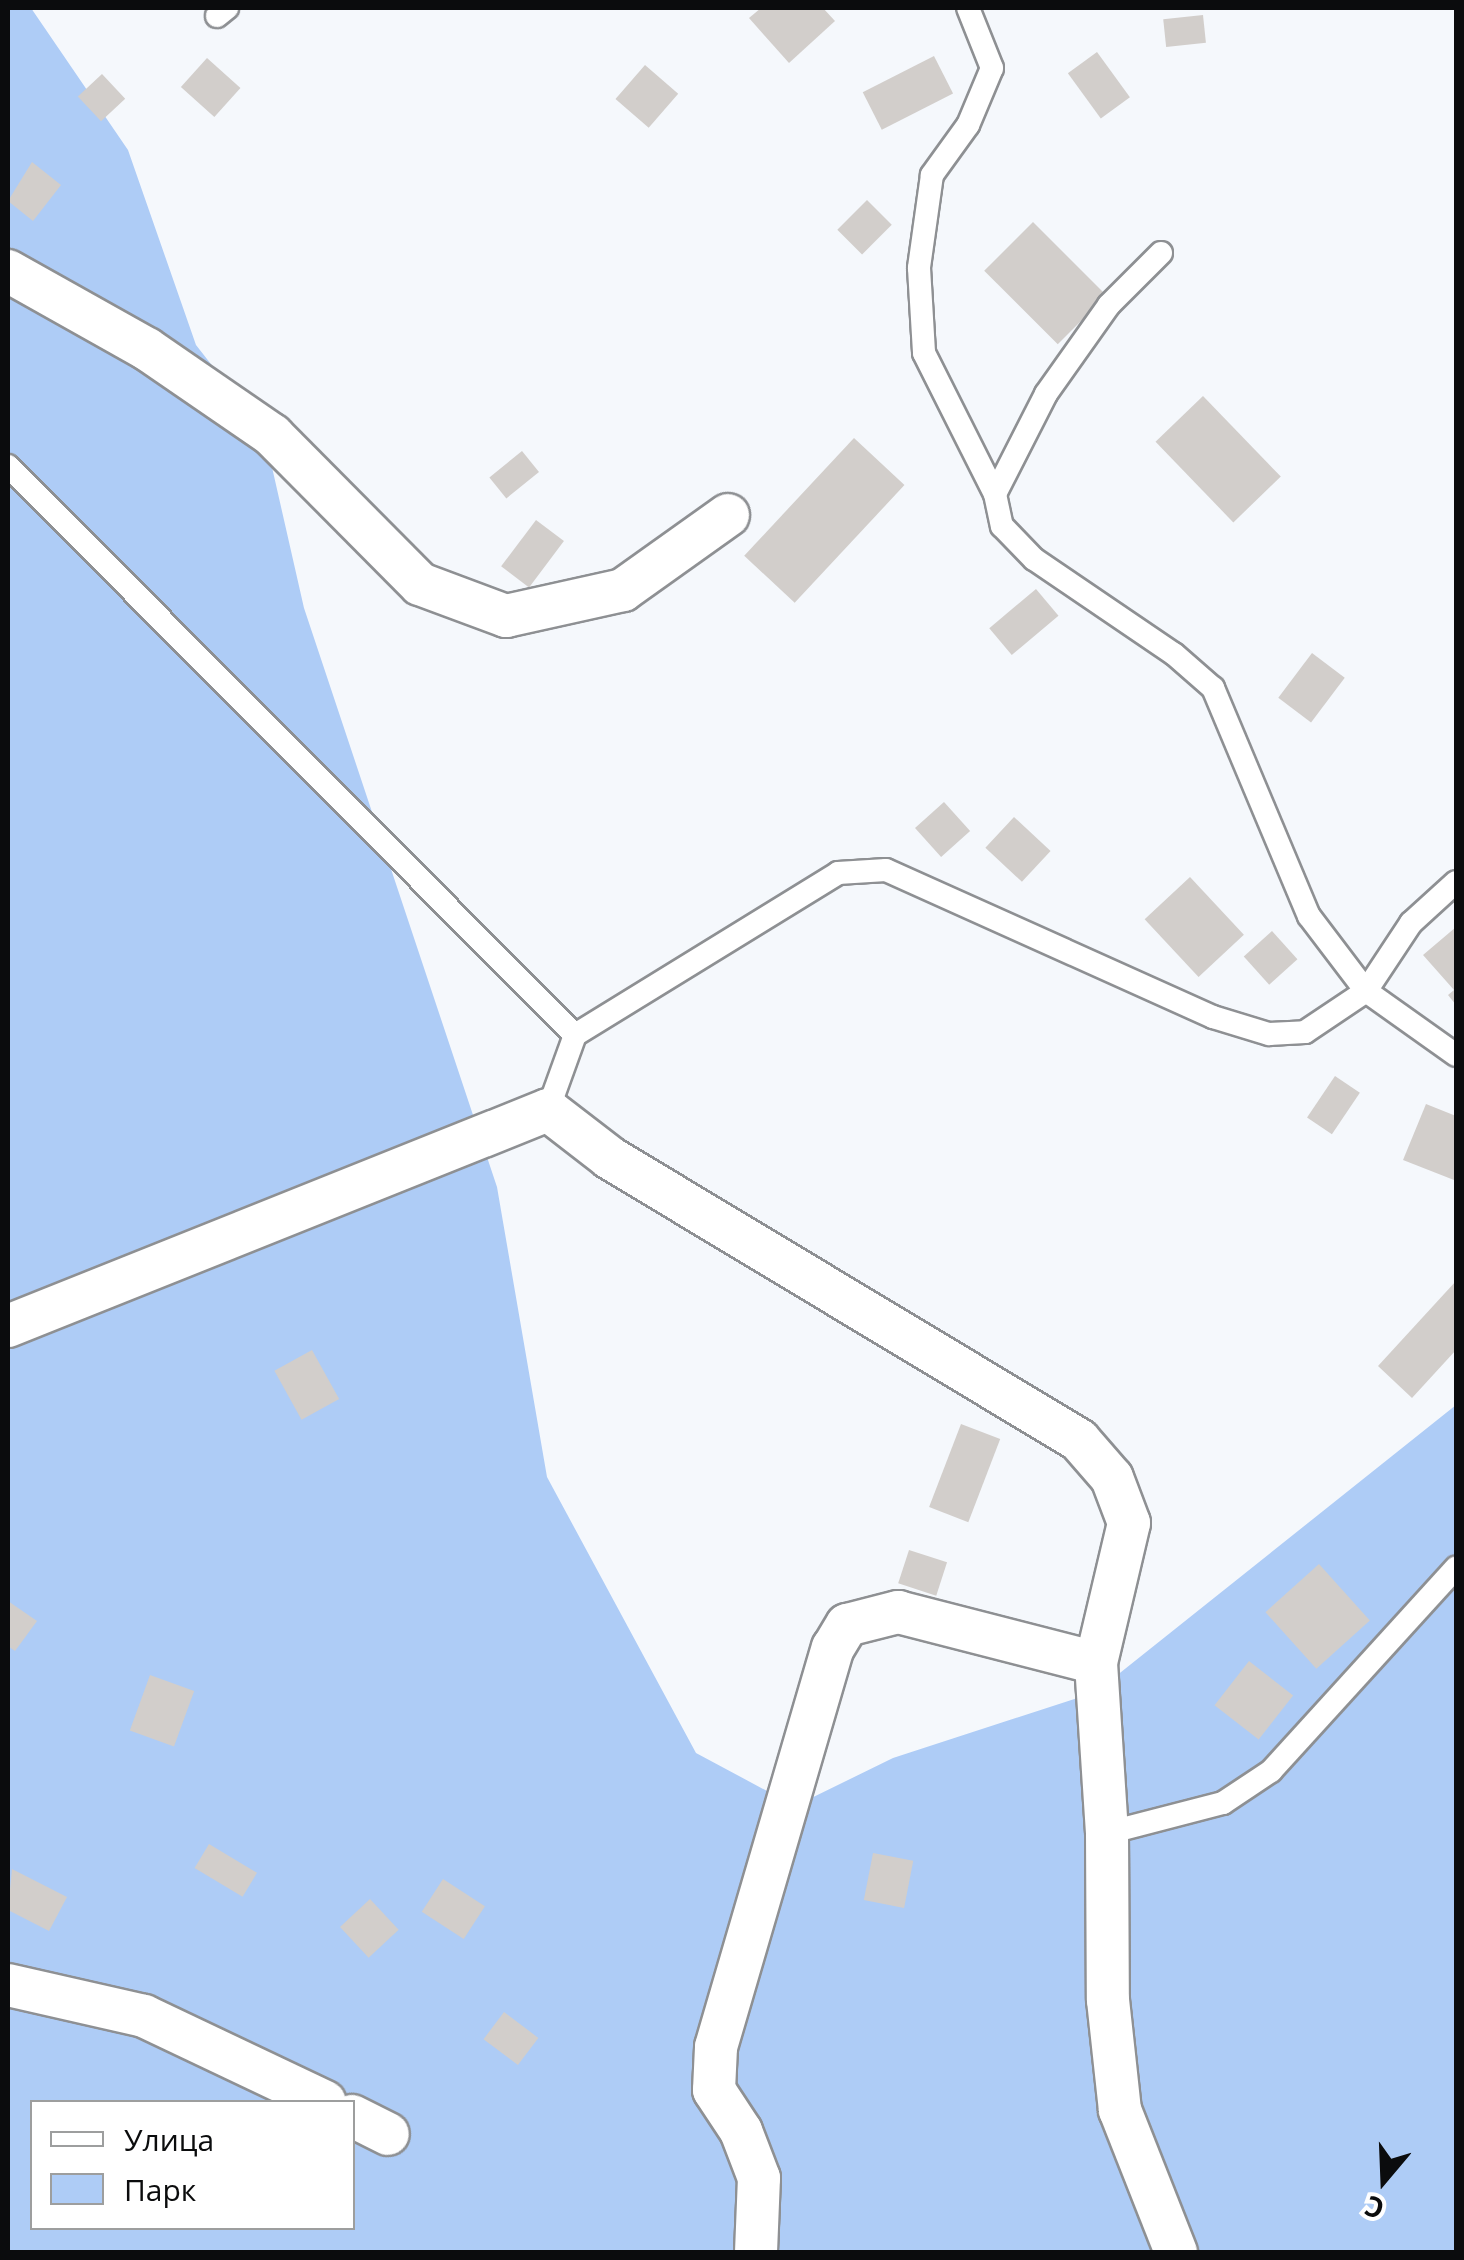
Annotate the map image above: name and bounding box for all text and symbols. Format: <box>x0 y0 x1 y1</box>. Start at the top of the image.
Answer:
legend <box>30 2100 355 2230</box>
text: Улица <box>124 2119 214 2160</box>
north arrow <box>1334 2130 1434 2230</box>
text: Парк <box>124 2169 196 2210</box>
text: С <box>1360 2187 1389 2229</box>

